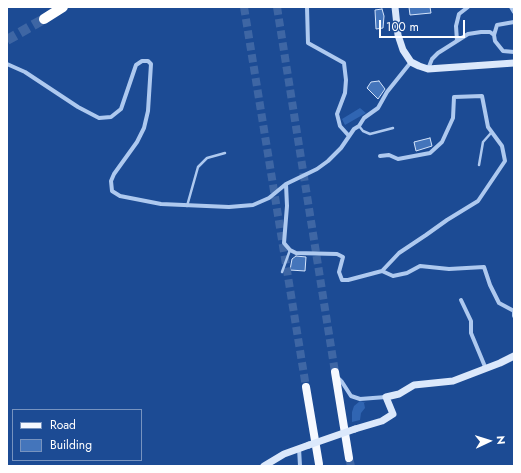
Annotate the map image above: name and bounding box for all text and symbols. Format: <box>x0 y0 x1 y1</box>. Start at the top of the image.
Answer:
scale bar <box>381 12 467 38</box>
text: 100 m <box>386 18 419 36</box>
legend <box>12 409 142 461</box>
text: Road <box>50 416 76 434</box>
north arrow <box>469 421 509 461</box>
text: N <box>493 435 509 445</box>
text: Building <box>50 436 92 454</box>

